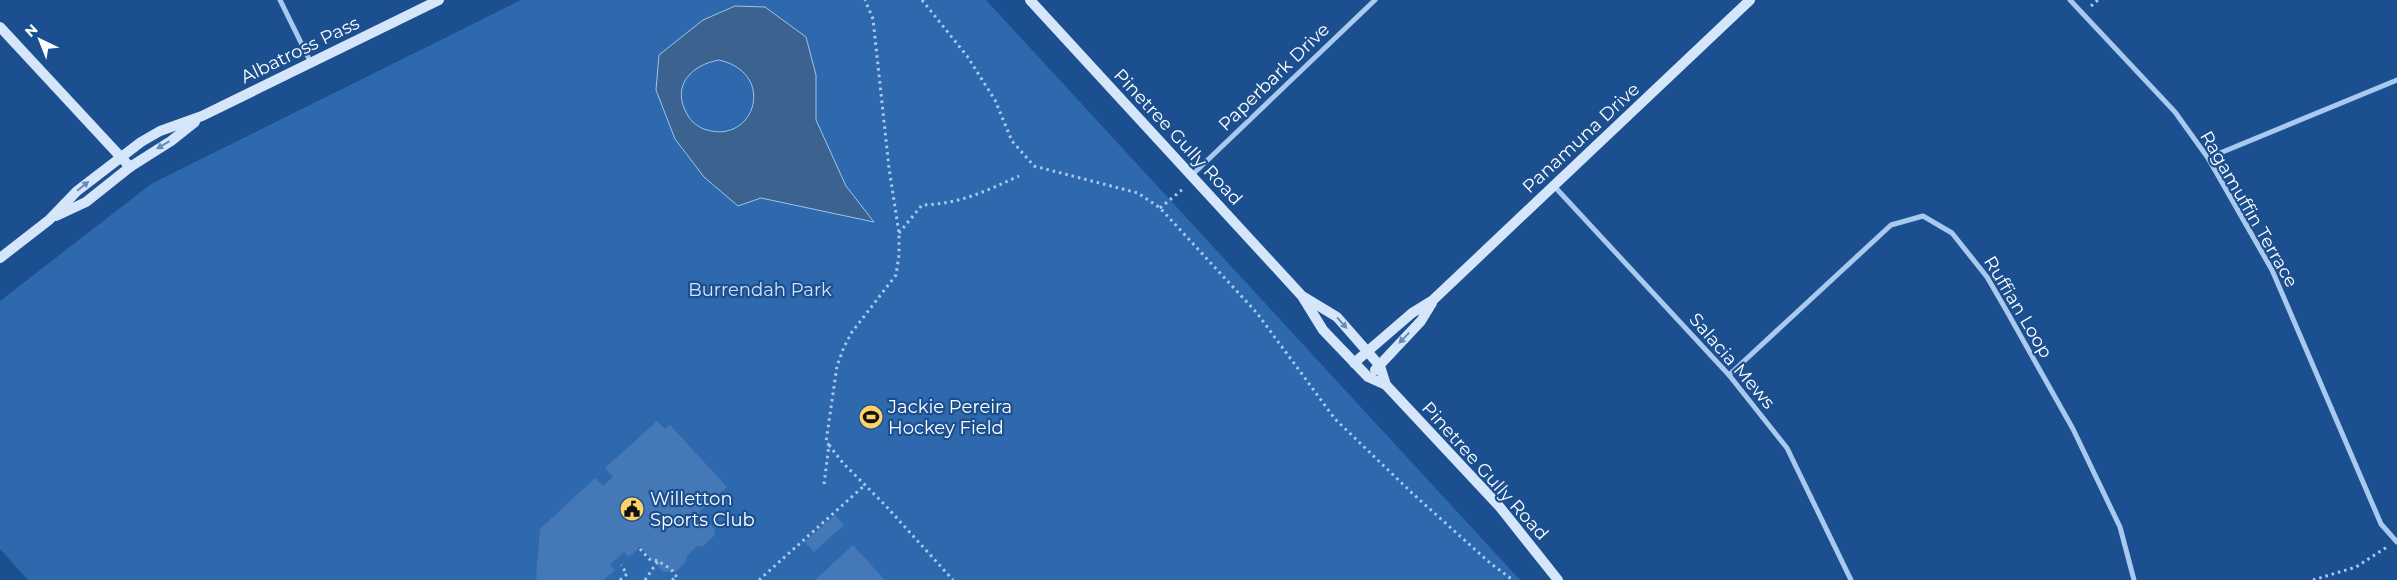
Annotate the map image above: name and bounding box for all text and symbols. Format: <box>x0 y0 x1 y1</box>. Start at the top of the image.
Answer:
street label: Albatross Pass <box>237 12 363 88</box>
north arrow <box>15 15 65 65</box>
street label: Paperbark Drive <box>1214 18 1334 136</box>
text: N <box>21 20 41 41</box>
street label: Pinetree Gully Road <box>1109 64 1247 210</box>
street label: Panamuna Drive <box>1518 78 1644 198</box>
street label: Ragamuffin Terrace <box>2195 127 2303 291</box>
one-way arrow <box>157 141 170 150</box>
one-way arrow <box>77 180 90 191</box>
street label: Ruffian Loop <box>1979 252 2057 362</box>
park label: Burrendah Park <box>688 279 832 301</box>
street label: Salacia Mews <box>1684 309 1780 414</box>
one-way arrow <box>1336 317 1348 329</box>
one-way arrow <box>1398 332 1410 344</box>
place label: Jackie Pereira Hockey Field <box>887 396 1012 439</box>
street label: Pinetree Gully Road <box>1417 397 1553 545</box>
sports icon: Jackie Pereira Hockey Field <box>858 404 884 430</box>
place label: Willetton Sports Club <box>650 488 755 531</box>
public building icon: Willetton Sports Club <box>619 496 645 522</box>

